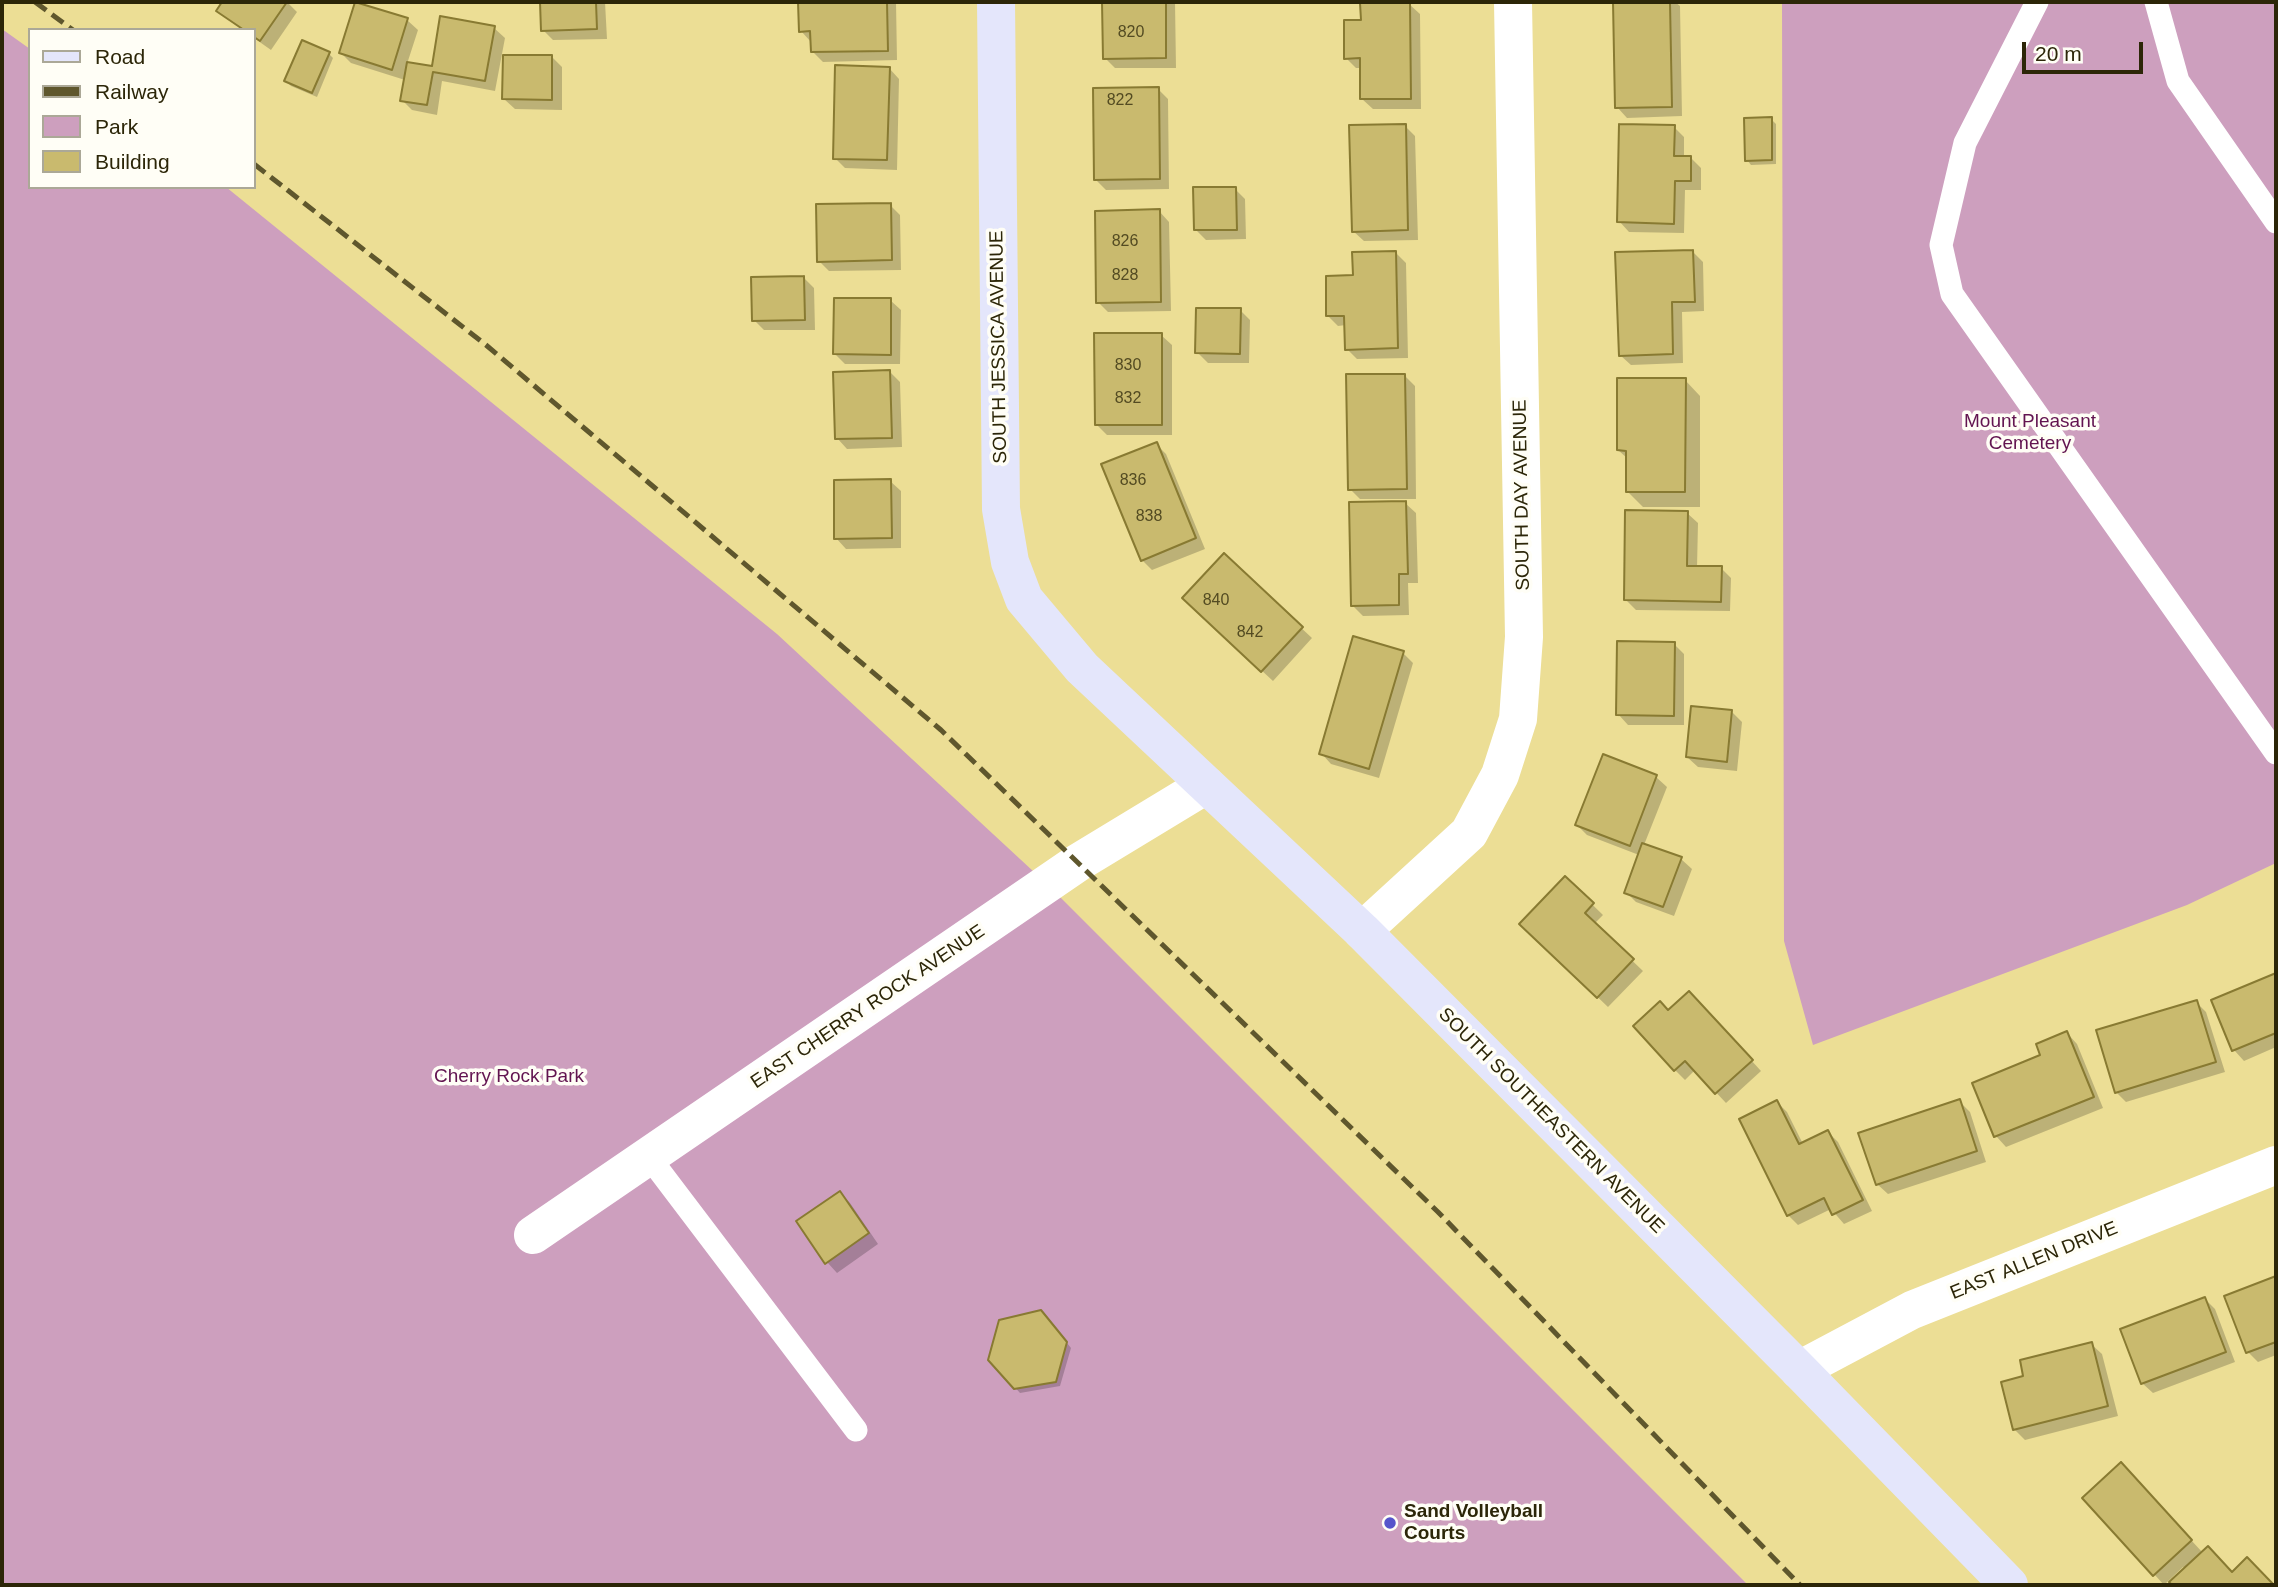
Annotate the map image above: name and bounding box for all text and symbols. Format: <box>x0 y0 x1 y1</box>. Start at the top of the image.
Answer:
house number: 820 <box>1118 23 1144 43</box>
legend <box>28 28 256 189</box>
scale bar <box>2026 28 2147 72</box>
text: 20 m <box>2035 42 2082 65</box>
text: Road <box>95 45 145 68</box>
text: Railway <box>95 80 169 103</box>
house number: 822 <box>1107 91 1133 111</box>
text: Park <box>95 115 138 138</box>
text: Building <box>95 150 170 173</box>
street label: SOUTH JESSICA AVENUE <box>986 230 1012 464</box>
house number: 826 <box>1112 232 1138 252</box>
house number: 828 <box>1112 266 1138 286</box>
house number: 830 <box>1115 356 1141 376</box>
house number: 832 <box>1115 389 1141 409</box>
street label: SOUTH DAY AVENUE <box>1509 399 1535 591</box>
park label: Mount Pleasant Cemetery <box>1964 411 2096 455</box>
house number: 836 <box>1120 471 1146 491</box>
house number: 838 <box>1136 507 1162 527</box>
house number: 840 <box>1203 591 1229 611</box>
house number: 842 <box>1237 623 1263 643</box>
street label: EAST CHERRY ROCK AVENUE <box>747 920 989 1094</box>
street label: SOUTH SOUTHEASTERN AVENUE <box>1433 1003 1669 1239</box>
park label: Cherry Rock Park <box>434 1066 584 1088</box>
street label: EAST ALLEN DRIVE <box>1947 1217 2121 1305</box>
place label: Sand Volleyball Courts <box>1404 1501 1543 1545</box>
marker: Sand Volleyball Courts <box>1382 1515 1398 1531</box>

